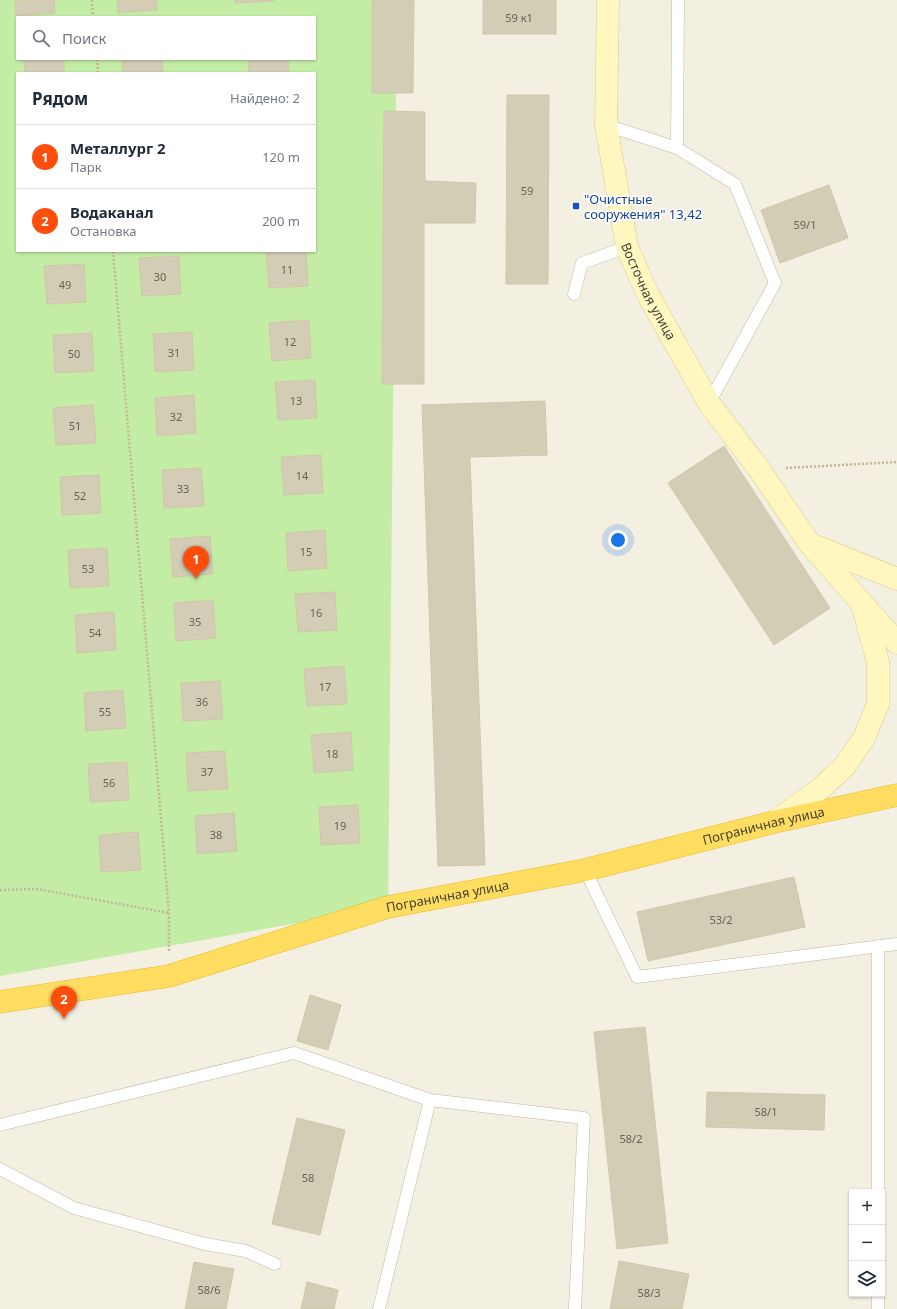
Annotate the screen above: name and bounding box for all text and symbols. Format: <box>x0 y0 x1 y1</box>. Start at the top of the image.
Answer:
house number: 59 к1 <box>505 10 533 25</box>
search box <box>16 16 316 60</box>
icon: search <box>30 27 52 49</box>
text: Поиск <box>62 28 107 48</box>
text: Рядом <box>32 87 88 110</box>
text: Найдено: 2 <box>230 89 300 107</box>
text: Металлург 2 <box>70 138 166 158</box>
text: 1 <box>41 148 49 166</box>
text: 120 m <box>262 148 300 166</box>
text: Парк <box>70 158 102 176</box>
house number: 59 <box>521 183 533 198</box>
place label: "Очистные сооружения" 13,42 <box>584 190 702 223</box>
marker: "Очистные сооружения" 13,42 <box>571 201 581 211</box>
text: Водаканал <box>70 202 154 222</box>
text: 2 <box>41 212 49 230</box>
text: 200 m <box>262 212 300 230</box>
house number: 59/1 <box>794 217 816 232</box>
text: Остановка <box>70 222 136 240</box>
street label: Восточная улица <box>617 240 681 343</box>
house number: 11 <box>281 262 293 277</box>
house number: 30 <box>154 269 166 284</box>
house number: 49 <box>59 277 71 292</box>
house number: 12 <box>284 334 296 349</box>
house number: 31 <box>168 345 180 360</box>
house number: 50 <box>68 346 80 361</box>
house number: 13 <box>290 393 302 408</box>
house number: 32 <box>170 409 182 424</box>
house number: 51 <box>69 418 81 433</box>
house number: 14 <box>296 468 309 483</box>
house number: 33 <box>177 481 189 496</box>
house number: 52 <box>74 488 86 503</box>
your location <box>608 530 628 550</box>
house number: 15 <box>300 544 312 559</box>
pin: 1 <box>183 546 209 579</box>
house number: 53 <box>82 561 94 576</box>
house number: 16 <box>310 605 322 620</box>
house number: 35 <box>189 614 201 629</box>
house number: 54 <box>89 625 102 640</box>
house number: 17 <box>319 679 331 694</box>
house number: 36 <box>196 694 208 709</box>
house number: 55 <box>99 704 111 719</box>
house number: 18 <box>326 746 338 761</box>
house number: 37 <box>201 764 213 779</box>
house number: 56 <box>103 775 115 790</box>
street label: Пограничная улица <box>701 802 826 849</box>
house number: 19 <box>334 818 346 833</box>
house number: 38 <box>210 827 222 842</box>
street label: Пограничная улица <box>384 875 510 916</box>
house number: 53/2 <box>710 912 732 927</box>
pin: 2 <box>51 986 77 1019</box>
house number: 58/1 <box>755 1104 777 1119</box>
house number: 58/2 <box>620 1131 642 1146</box>
house number: 58 <box>302 1170 314 1185</box>
map controls <box>849 1189 885 1297</box>
button: + <box>849 1189 885 1225</box>
button: − <box>849 1225 885 1261</box>
button: layers <box>849 1261 885 1297</box>
house number: 58/6 <box>198 1282 220 1297</box>
house number: 58/3 <box>638 1285 660 1300</box>

